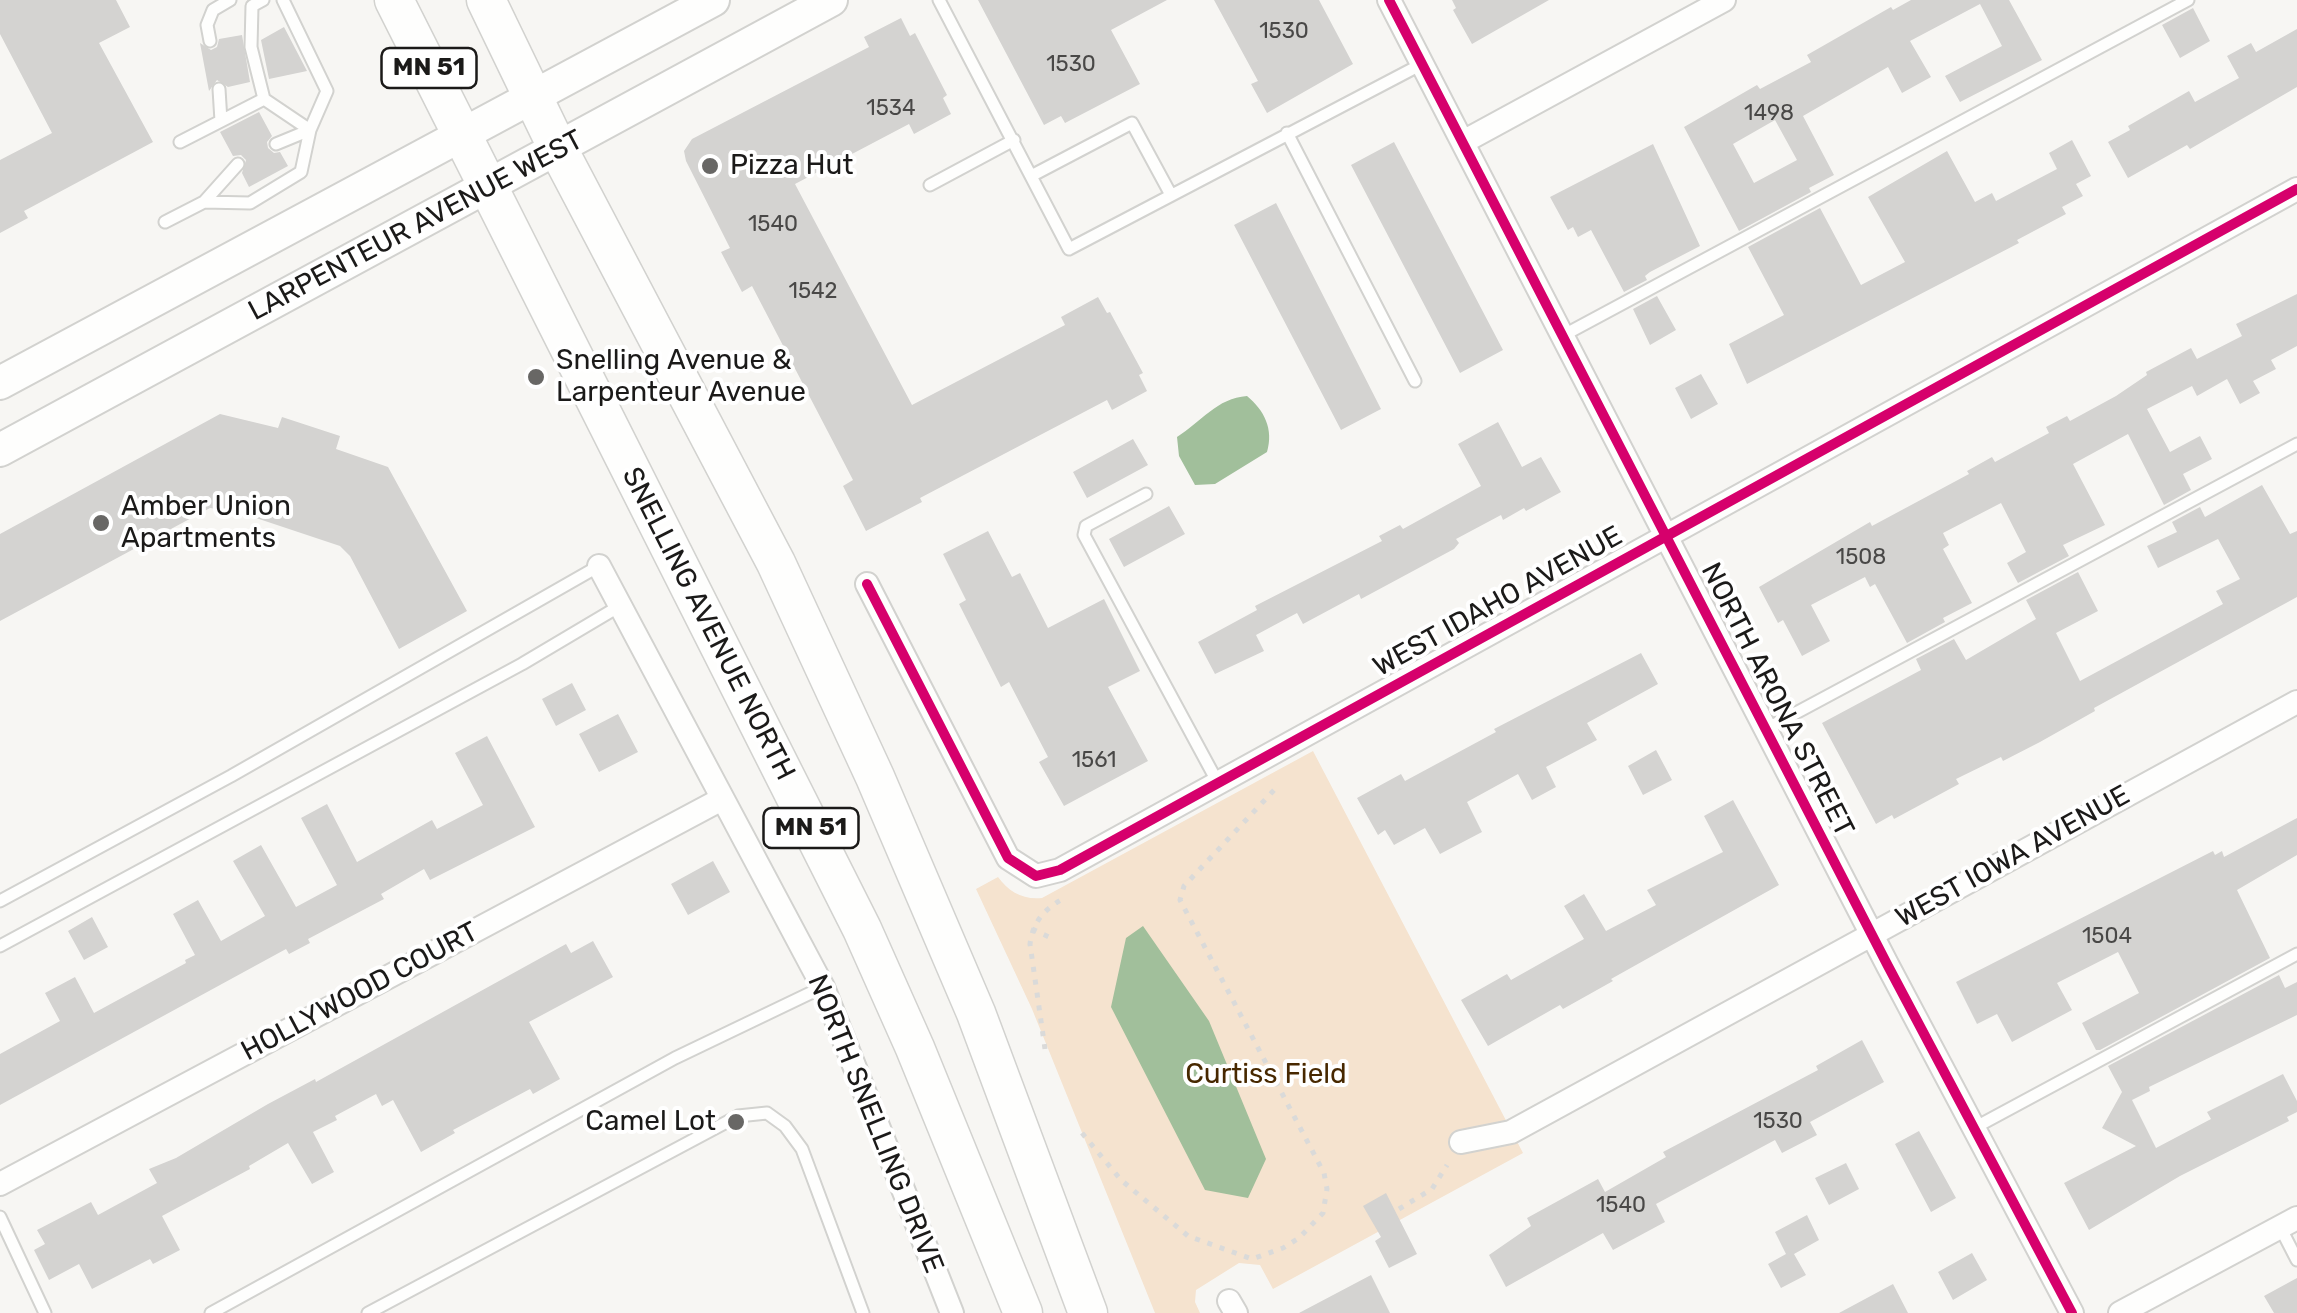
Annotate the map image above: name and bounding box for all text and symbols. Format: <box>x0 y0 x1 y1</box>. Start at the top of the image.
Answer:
house number: 1530 <box>1259 19 1309 45</box>
road number: MN 51 <box>382 48 476 88</box>
house number: 1530 <box>1046 52 1096 78</box>
house number: 1534 <box>866 96 916 122</box>
house number: 1498 <box>1744 101 1794 127</box>
street label: LARPENTEUR AVENUE WEST <box>243 123 589 329</box>
place label: Pizza Hut <box>730 149 853 183</box>
marker: Pizza Hut <box>699 155 721 177</box>
house number: 1540 <box>748 212 798 238</box>
house number: 1542 <box>788 279 838 305</box>
place label: Snelling Avenue & Larpenteur Avenue <box>556 344 806 410</box>
marker: Snelling Avenue & Larpenteur Avenue <box>525 366 547 388</box>
street label: SNELLING AVENUE NORTH <box>614 462 802 786</box>
place label: Amber Union Apartments <box>121 490 291 556</box>
marker: Amber Union Apartments <box>90 512 112 534</box>
street label: WEST IDAHO AVENUE <box>1368 520 1628 684</box>
house number: 1508 <box>1836 545 1886 571</box>
street label: NORTH ARONA STREET <box>1693 558 1861 842</box>
house number: 1561 <box>1072 748 1116 774</box>
street label: WEST IOWA AVENUE <box>1890 779 2136 935</box>
road number: MN 51 <box>764 808 858 848</box>
street label: HOLLYWOOD COURT <box>236 915 484 1069</box>
house number: 1504 <box>2082 924 2132 950</box>
street label: NORTH SNELLING DRIVE <box>800 970 950 1278</box>
park label: Curtiss Field <box>1185 1058 1347 1092</box>
place label: Camel Lot <box>585 1105 716 1139</box>
house number: 1530 <box>1753 1109 1803 1135</box>
marker: Camel Lot <box>725 1111 747 1133</box>
house number: 1540 <box>1596 1193 1646 1219</box>

